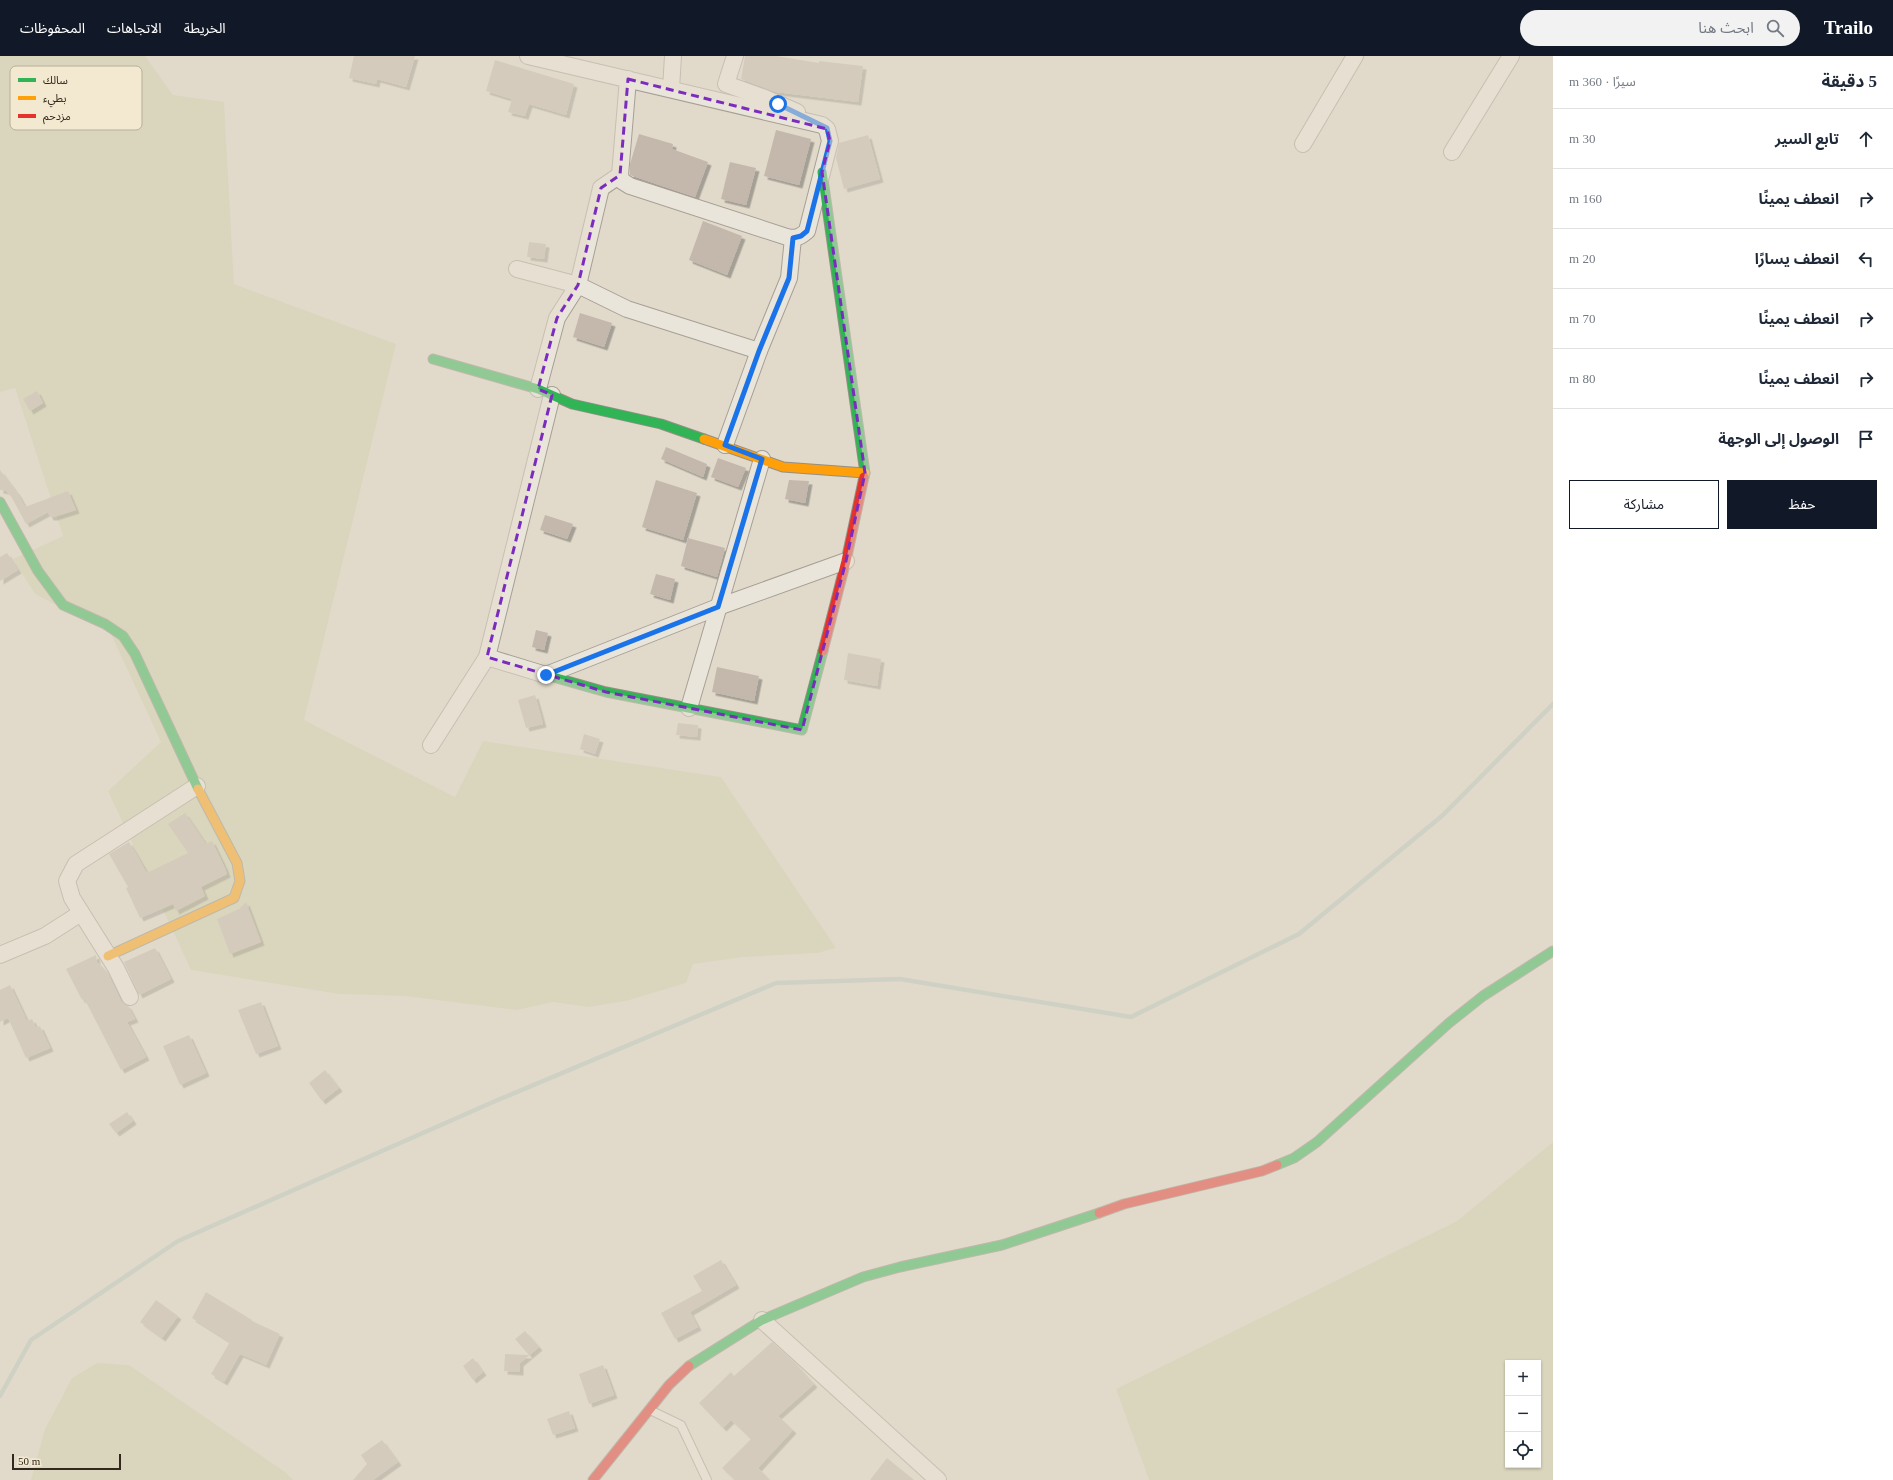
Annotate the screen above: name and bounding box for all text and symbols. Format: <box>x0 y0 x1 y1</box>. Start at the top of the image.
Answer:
search box <box>1520 10 1800 46</box>
icon: search <box>1764 17 1786 39</box>
text: Trailo <box>1824 17 1873 38</box>
text: ابحث هنا <box>1698 20 1754 36</box>
text: المحفوظات <box>20 21 85 36</box>
text: الاتجاهات <box>107 21 162 36</box>
text: الخريطة <box>184 21 226 36</box>
legend <box>10 66 142 130</box>
text: 5 دقيقة <box>1821 72 1877 91</box>
text: سالك <box>43 74 68 86</box>
text: سيرًا · 360 m <box>1569 74 1636 89</box>
text: بطيء <box>43 92 66 108</box>
route start <box>769 95 787 113</box>
text: مزدحم <box>43 110 71 125</box>
icon: ahead <box>1855 128 1877 150</box>
text: 30 m <box>1569 131 1595 146</box>
text: تابع السير <box>1775 131 1839 147</box>
icon: right <box>1855 188 1877 210</box>
text: 160 m <box>1569 191 1602 206</box>
text: انعطف يمينًا <box>1759 191 1839 207</box>
icon: left <box>1855 248 1877 270</box>
text: 20 m <box>1569 251 1595 266</box>
text: انعطف يسارًا <box>1755 251 1839 267</box>
icon: right <box>1855 308 1877 330</box>
text: 70 m <box>1569 311 1595 326</box>
text: انعطف يمينًا <box>1759 311 1839 327</box>
icon: right <box>1855 368 1877 390</box>
text: 80 m <box>1569 371 1595 386</box>
text: انعطف يمينًا <box>1759 371 1839 387</box>
icon: arrive <box>1855 428 1877 450</box>
text: الوصول إلى الوجهة <box>1718 431 1839 447</box>
button: مشاركة <box>1569 480 1719 529</box>
button: حفظ <box>1727 480 1877 529</box>
route end <box>537 666 555 684</box>
map controls <box>1505 1360 1541 1468</box>
button: + <box>1505 1360 1541 1396</box>
button: − <box>1505 1396 1541 1432</box>
button: locate <box>1505 1432 1541 1468</box>
scale bar <box>12 1452 121 1471</box>
text: 50 m <box>18 1455 40 1467</box>

